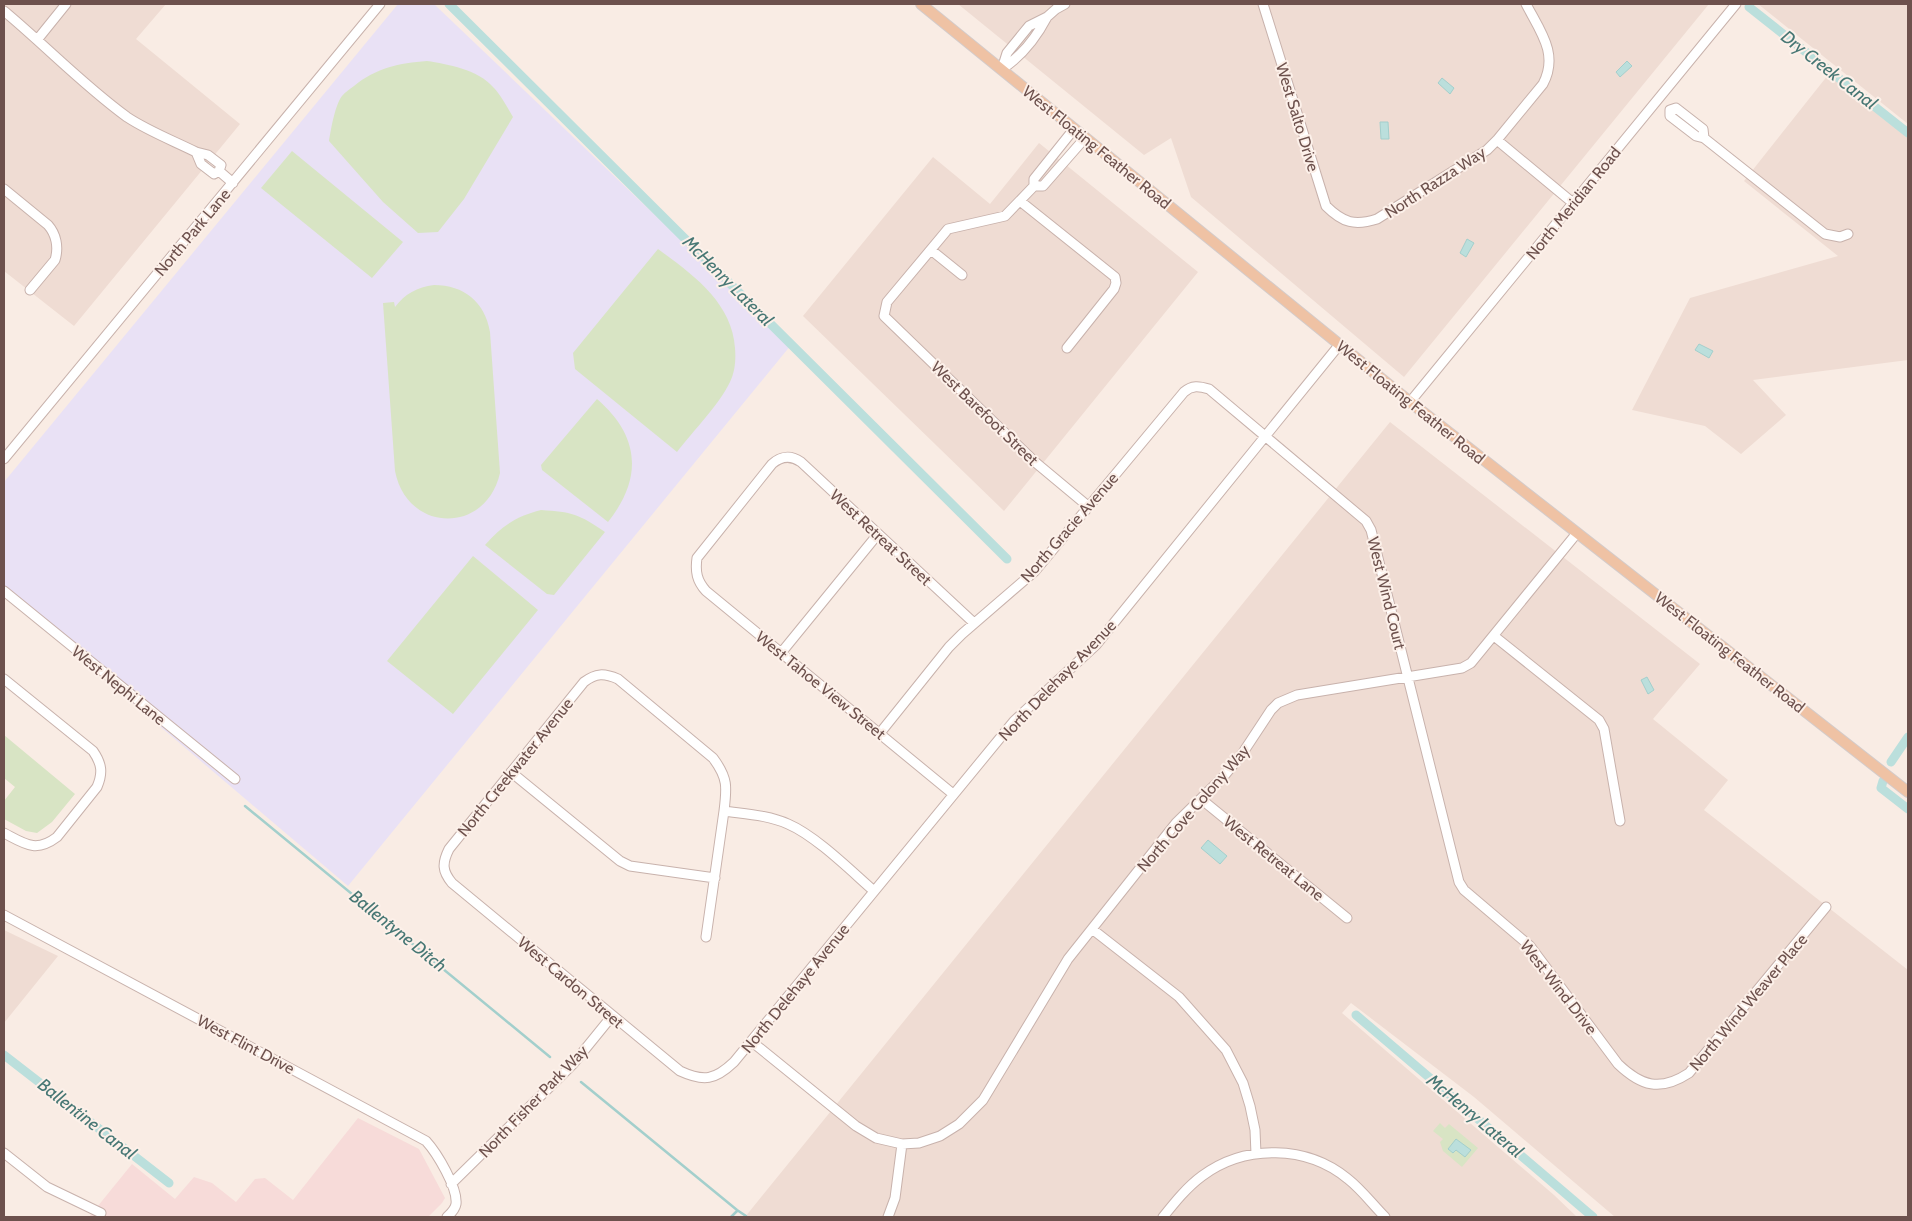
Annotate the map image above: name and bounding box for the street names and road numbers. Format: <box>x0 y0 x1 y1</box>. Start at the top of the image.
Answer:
street label: West Salto Drive <box>1272 61 1323 174</box>
street label: West Floating Feather Road <box>1019 82 1175 213</box>
street label: North Razza Way <box>1381 143 1489 222</box>
street label: North Meridian Road <box>1522 143 1625 263</box>
street label: North Park Lane <box>150 185 234 280</box>
street label: West Floating Feather Road <box>1333 337 1489 468</box>
street label: West Barefoot Street <box>927 357 1043 470</box>
street label: North Gracie Avenue <box>1017 469 1122 586</box>
street label: West Retreat Street <box>826 485 936 590</box>
street label: West Wind Court <box>1363 535 1410 652</box>
street label: West Floating Feather Road <box>1651 588 1808 717</box>
street label: North Delehaye Avenue <box>995 616 1120 745</box>
street label: West Tahoe View Street <box>752 627 890 744</box>
street label: West Nephi Lane <box>68 642 169 729</box>
street label: North Creekwater Avenue <box>454 694 577 840</box>
street label: North Cove Colony Way <box>1133 741 1254 876</box>
street label: West Retreat Lane <box>1220 812 1328 905</box>
street label: North Delehaye Avenue <box>737 920 853 1057</box>
street label: North Wind Weaver Place <box>1686 930 1811 1075</box>
street label: West Cardon Street <box>514 933 628 1032</box>
street label: West Wind Drive <box>1516 937 1601 1038</box>
street label: West Flint Drive <box>194 1011 298 1078</box>
street label: North Fisher Park Way <box>475 1041 592 1161</box>

